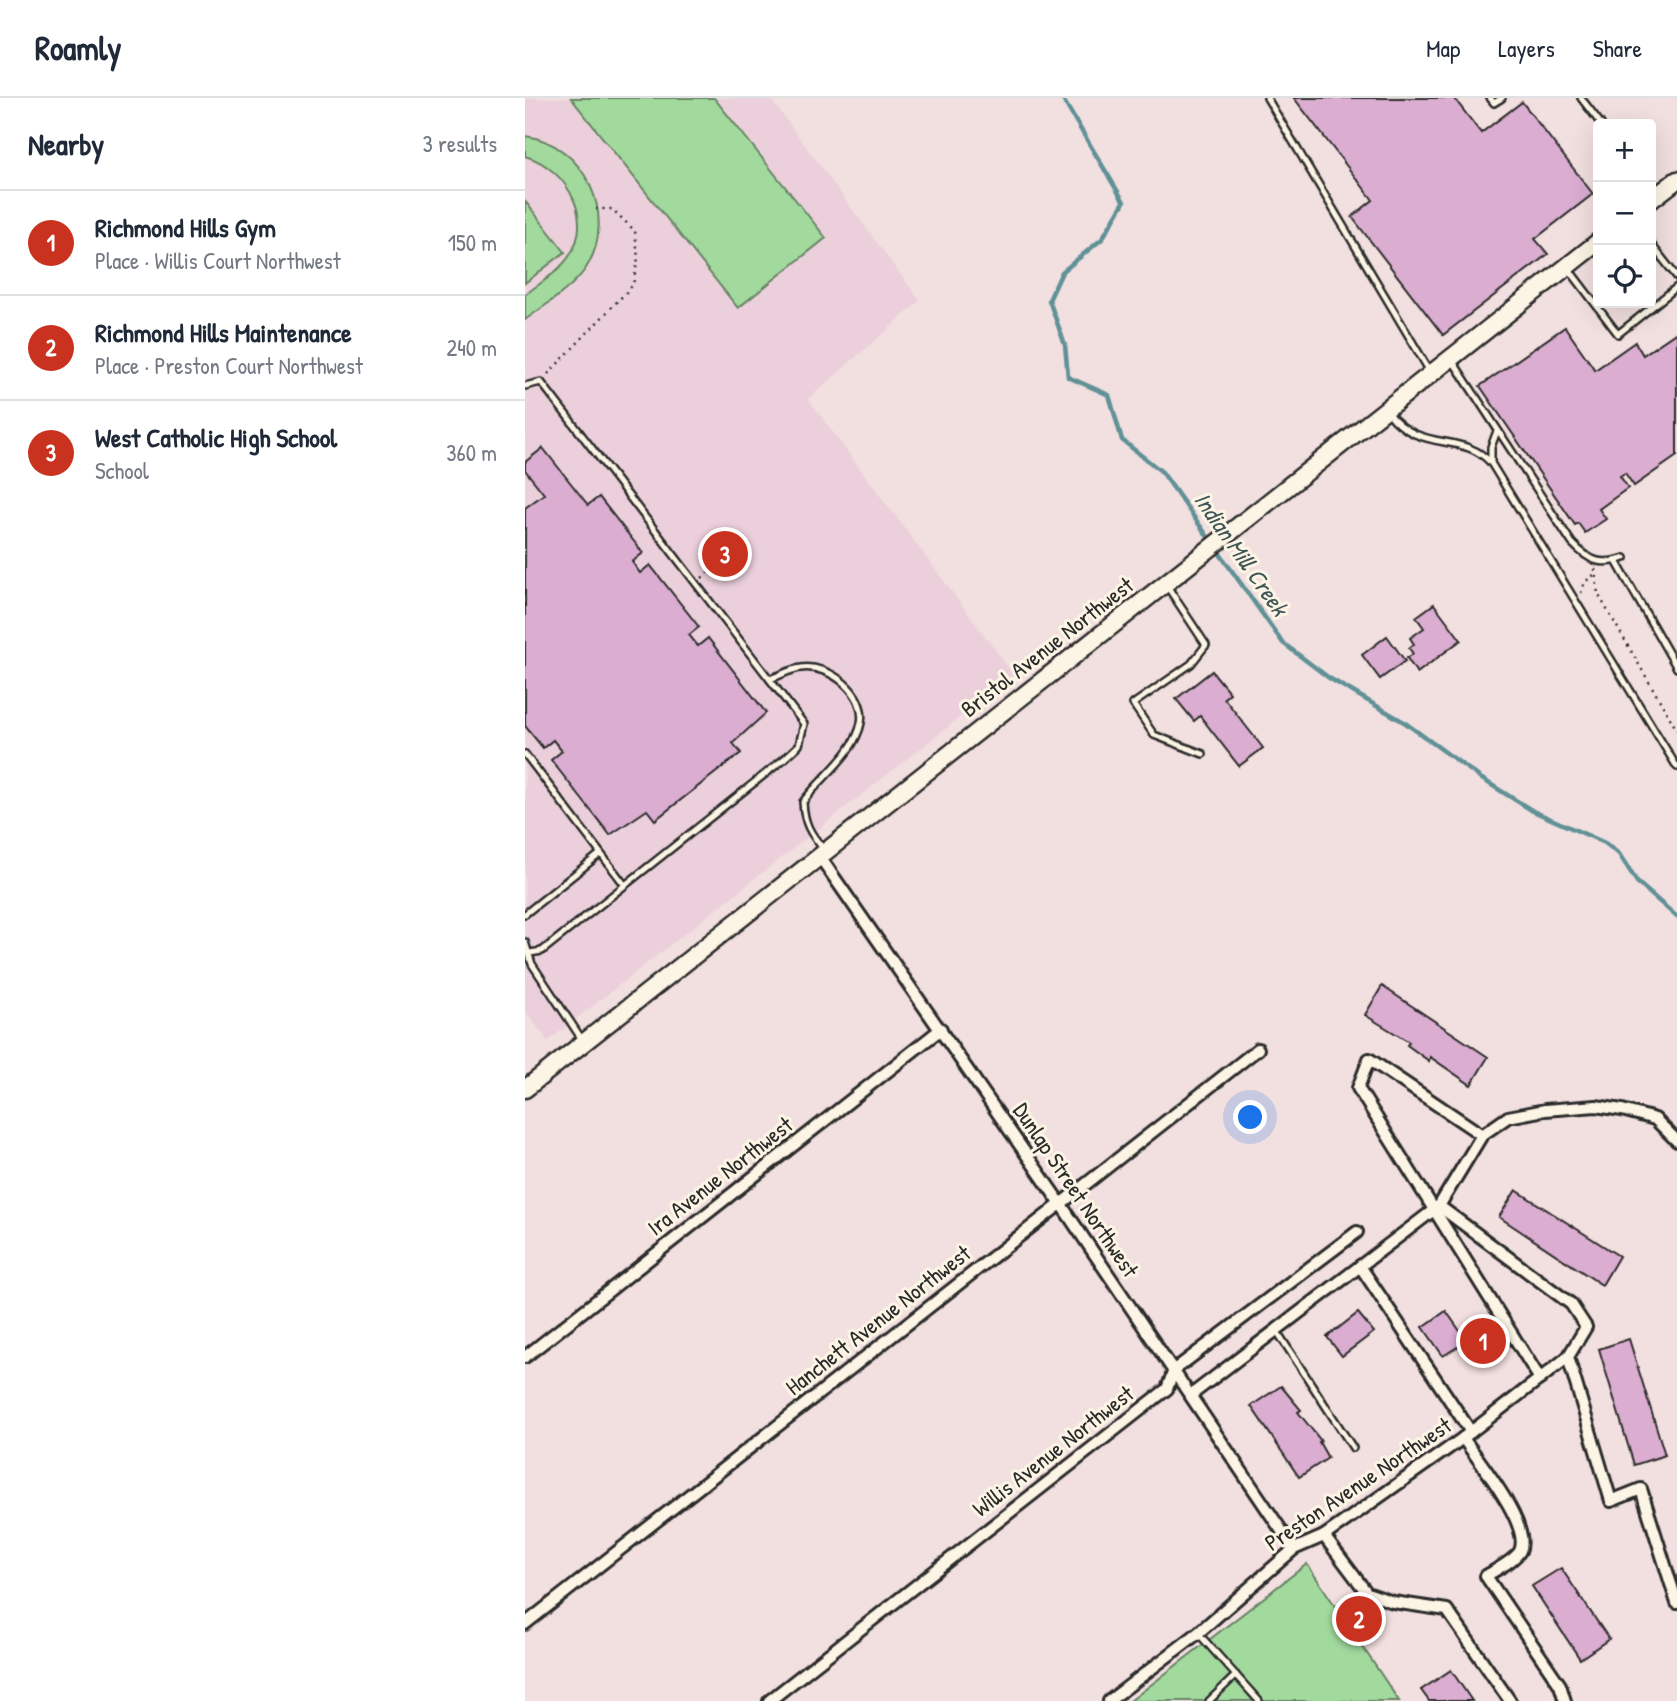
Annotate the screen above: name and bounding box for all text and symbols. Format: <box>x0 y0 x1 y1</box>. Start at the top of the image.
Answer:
text: Roamly <box>35 26 121 70</box>
text: Map <box>1426 32 1460 64</box>
text: Layers <box>1498 32 1555 64</box>
text: Share <box>1593 32 1642 64</box>
map controls <box>1593 119 1656 308</box>
button: + <box>1593 119 1656 182</box>
text: Nearby <box>28 124 104 164</box>
text: 3 results <box>422 128 497 159</box>
button: − <box>1593 182 1656 245</box>
text: Richmond Hills Gym <box>95 210 276 245</box>
text: 1 <box>47 227 55 258</box>
text: 150 m <box>448 227 497 258</box>
text: Place · Willis Court Northwest <box>95 245 341 276</box>
button: locate <box>1593 245 1656 308</box>
text: Richmond Hills Maintenance <box>95 315 352 350</box>
text: 2 <box>46 332 56 363</box>
text: 240 m <box>446 332 497 363</box>
text: Place · Preston Court Northwest <box>95 350 363 381</box>
text: West Catholic High School <box>95 420 337 455</box>
text: 3 <box>46 437 56 468</box>
text: 360 m <box>446 437 497 468</box>
text: School <box>95 455 149 486</box>
water label: Indian Mill Creek <box>1187 485 1297 623</box>
pin: 3 <box>702 528 748 580</box>
street label: Bristol Avenue Northwest <box>954 569 1140 724</box>
street label: Dunlap Street Northwest <box>1006 1096 1147 1284</box>
your location <box>1233 1100 1267 1134</box>
street label: Ira Avenue Northwest <box>641 1108 800 1242</box>
street label: Hanchett Avenue Northwest <box>779 1237 978 1402</box>
pin: 1 <box>1460 1315 1506 1367</box>
street label: Willis Avenue Northwest <box>966 1377 1141 1523</box>
street label: Preston Avenue Northwest <box>1258 1409 1458 1558</box>
pin: 2 <box>1336 1593 1382 1645</box>

